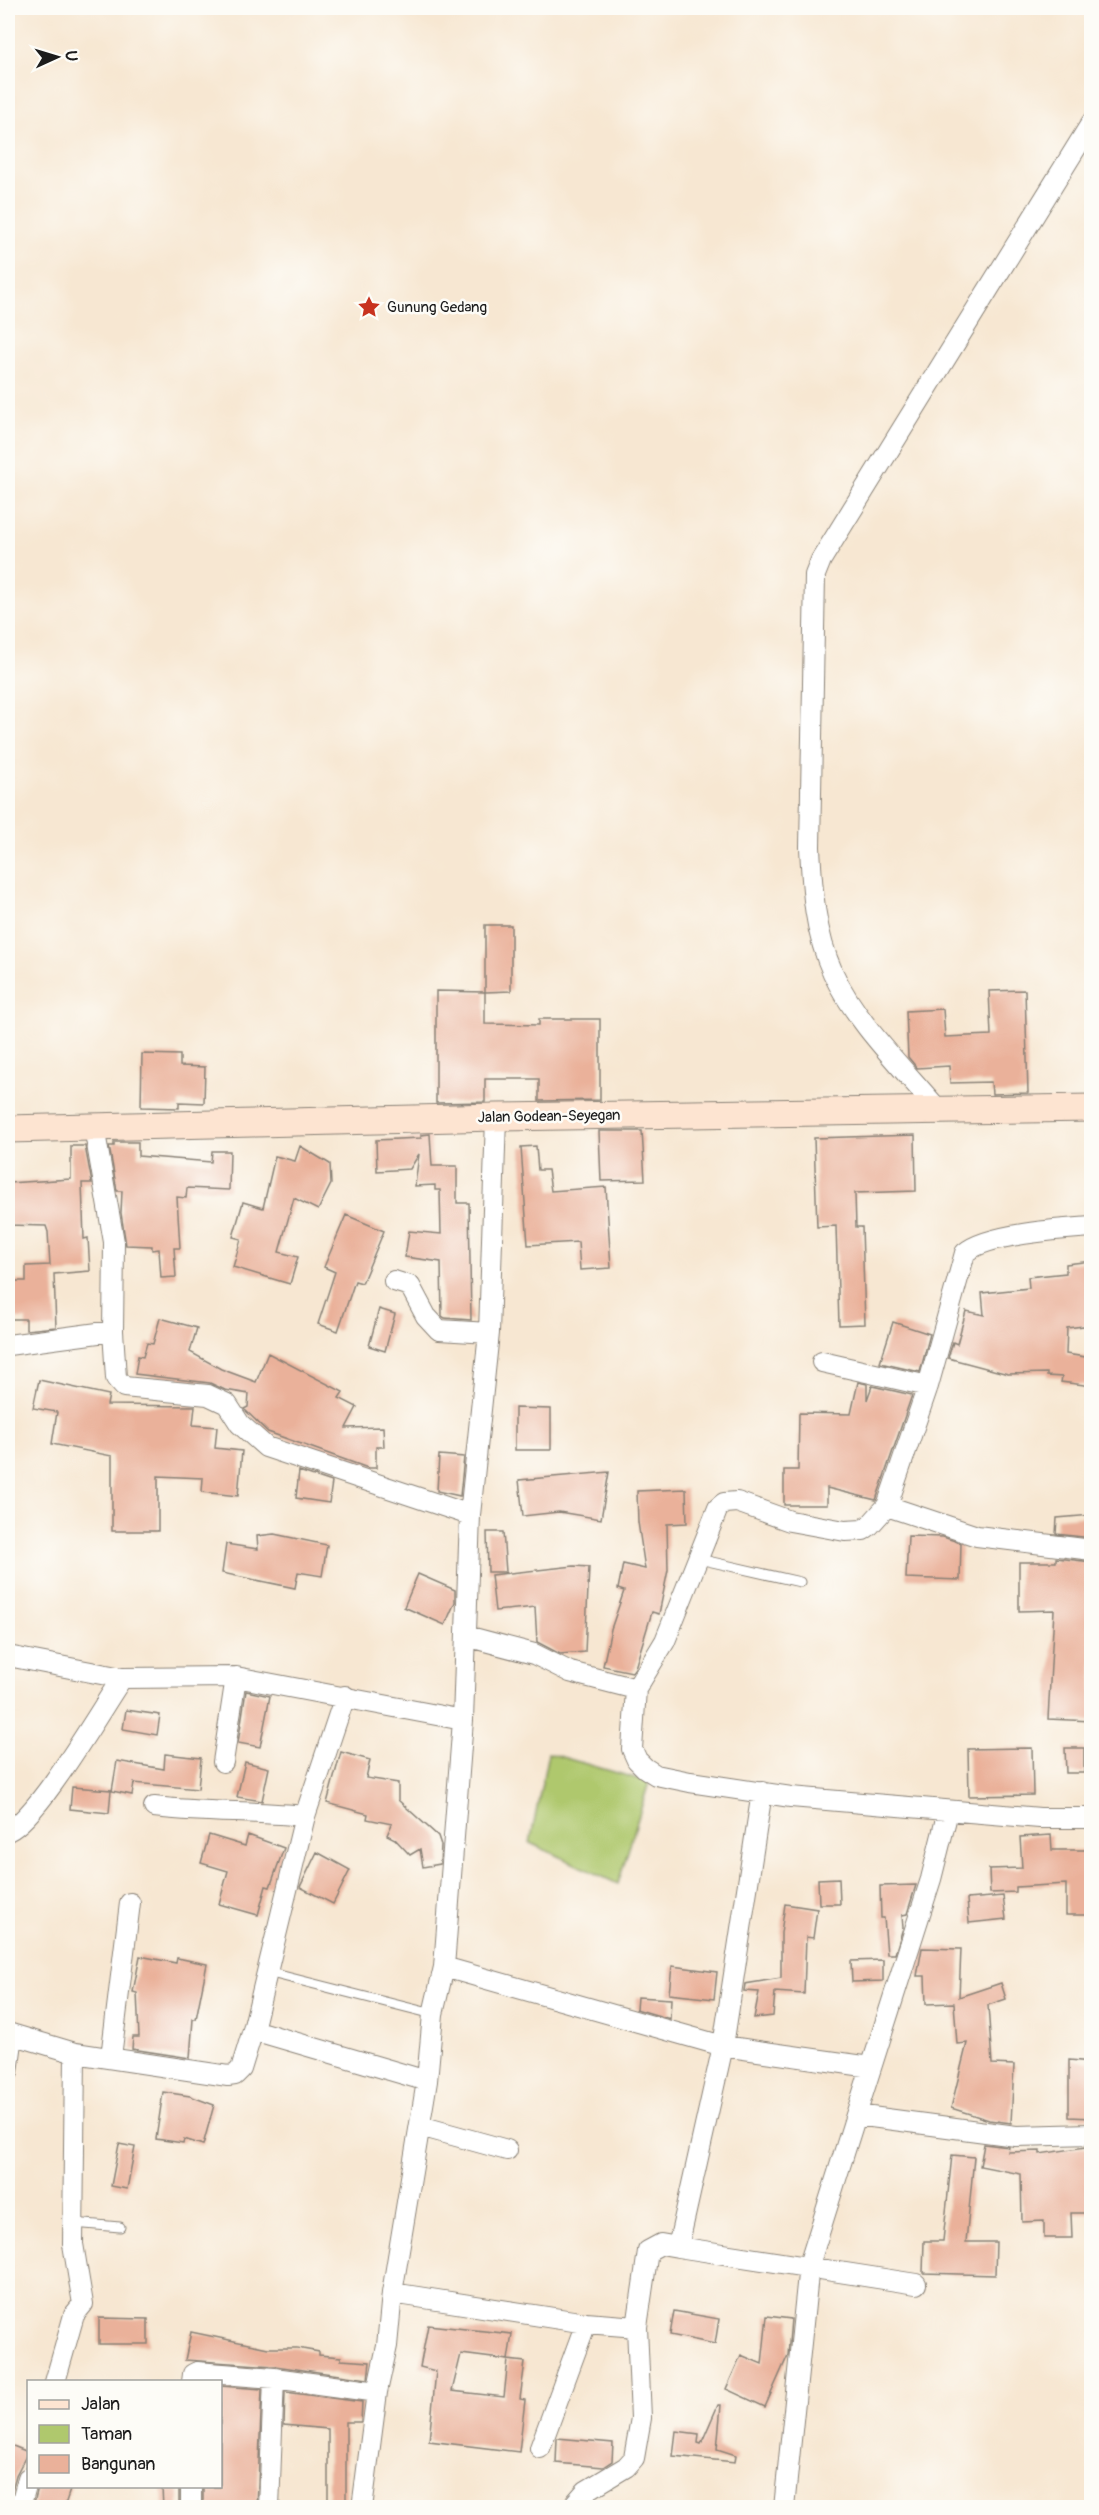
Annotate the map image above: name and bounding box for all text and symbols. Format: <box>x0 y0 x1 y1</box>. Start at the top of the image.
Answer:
north arrow <box>27 27 87 87</box>
text: U <box>61 50 81 62</box>
place icon: Gunung Gedang <box>356 294 382 320</box>
place label: Gunung Gedang <box>387 298 487 317</box>
street label: Jalan Godean-Seyegan <box>478 1106 621 1127</box>
legend <box>27 2380 222 2488</box>
text: Jalan <box>81 2393 120 2416</box>
text: Taman <box>81 2423 132 2446</box>
text: Bangunan <box>81 2453 156 2476</box>

